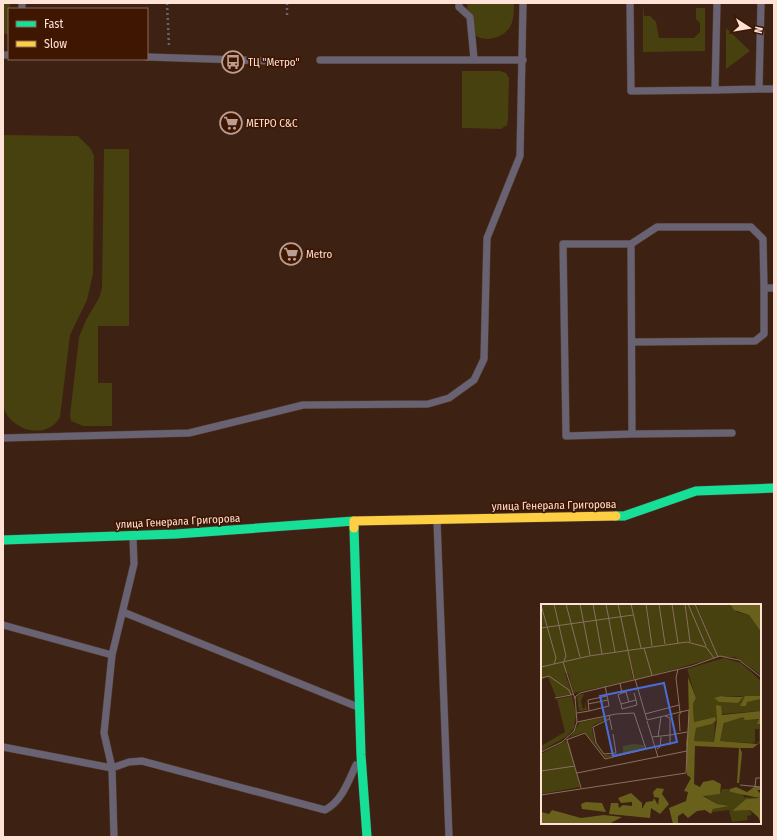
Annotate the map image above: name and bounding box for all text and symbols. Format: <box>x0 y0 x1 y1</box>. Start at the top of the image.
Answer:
legend <box>8 8 148 60</box>
north arrow <box>729 8 769 48</box>
text: Fast <box>44 17 63 31</box>
text: N <box>751 25 765 35</box>
text: Slow <box>44 37 67 51</box>
bus stop icon: ТЦ "Метро" <box>220 49 246 75</box>
place label: ТЦ "Метро" <box>248 56 300 69</box>
supermarket icon: МЕТРО С&С <box>218 110 244 136</box>
place label: МЕТРО С&С <box>246 117 298 130</box>
supermarket icon: Metro <box>278 241 304 267</box>
place label: Metro <box>306 248 332 261</box>
street label: улица Генерала Григорова <box>492 498 616 513</box>
street label: улица Генерала Григорова <box>115 512 241 531</box>
inset map <box>541 604 761 824</box>

